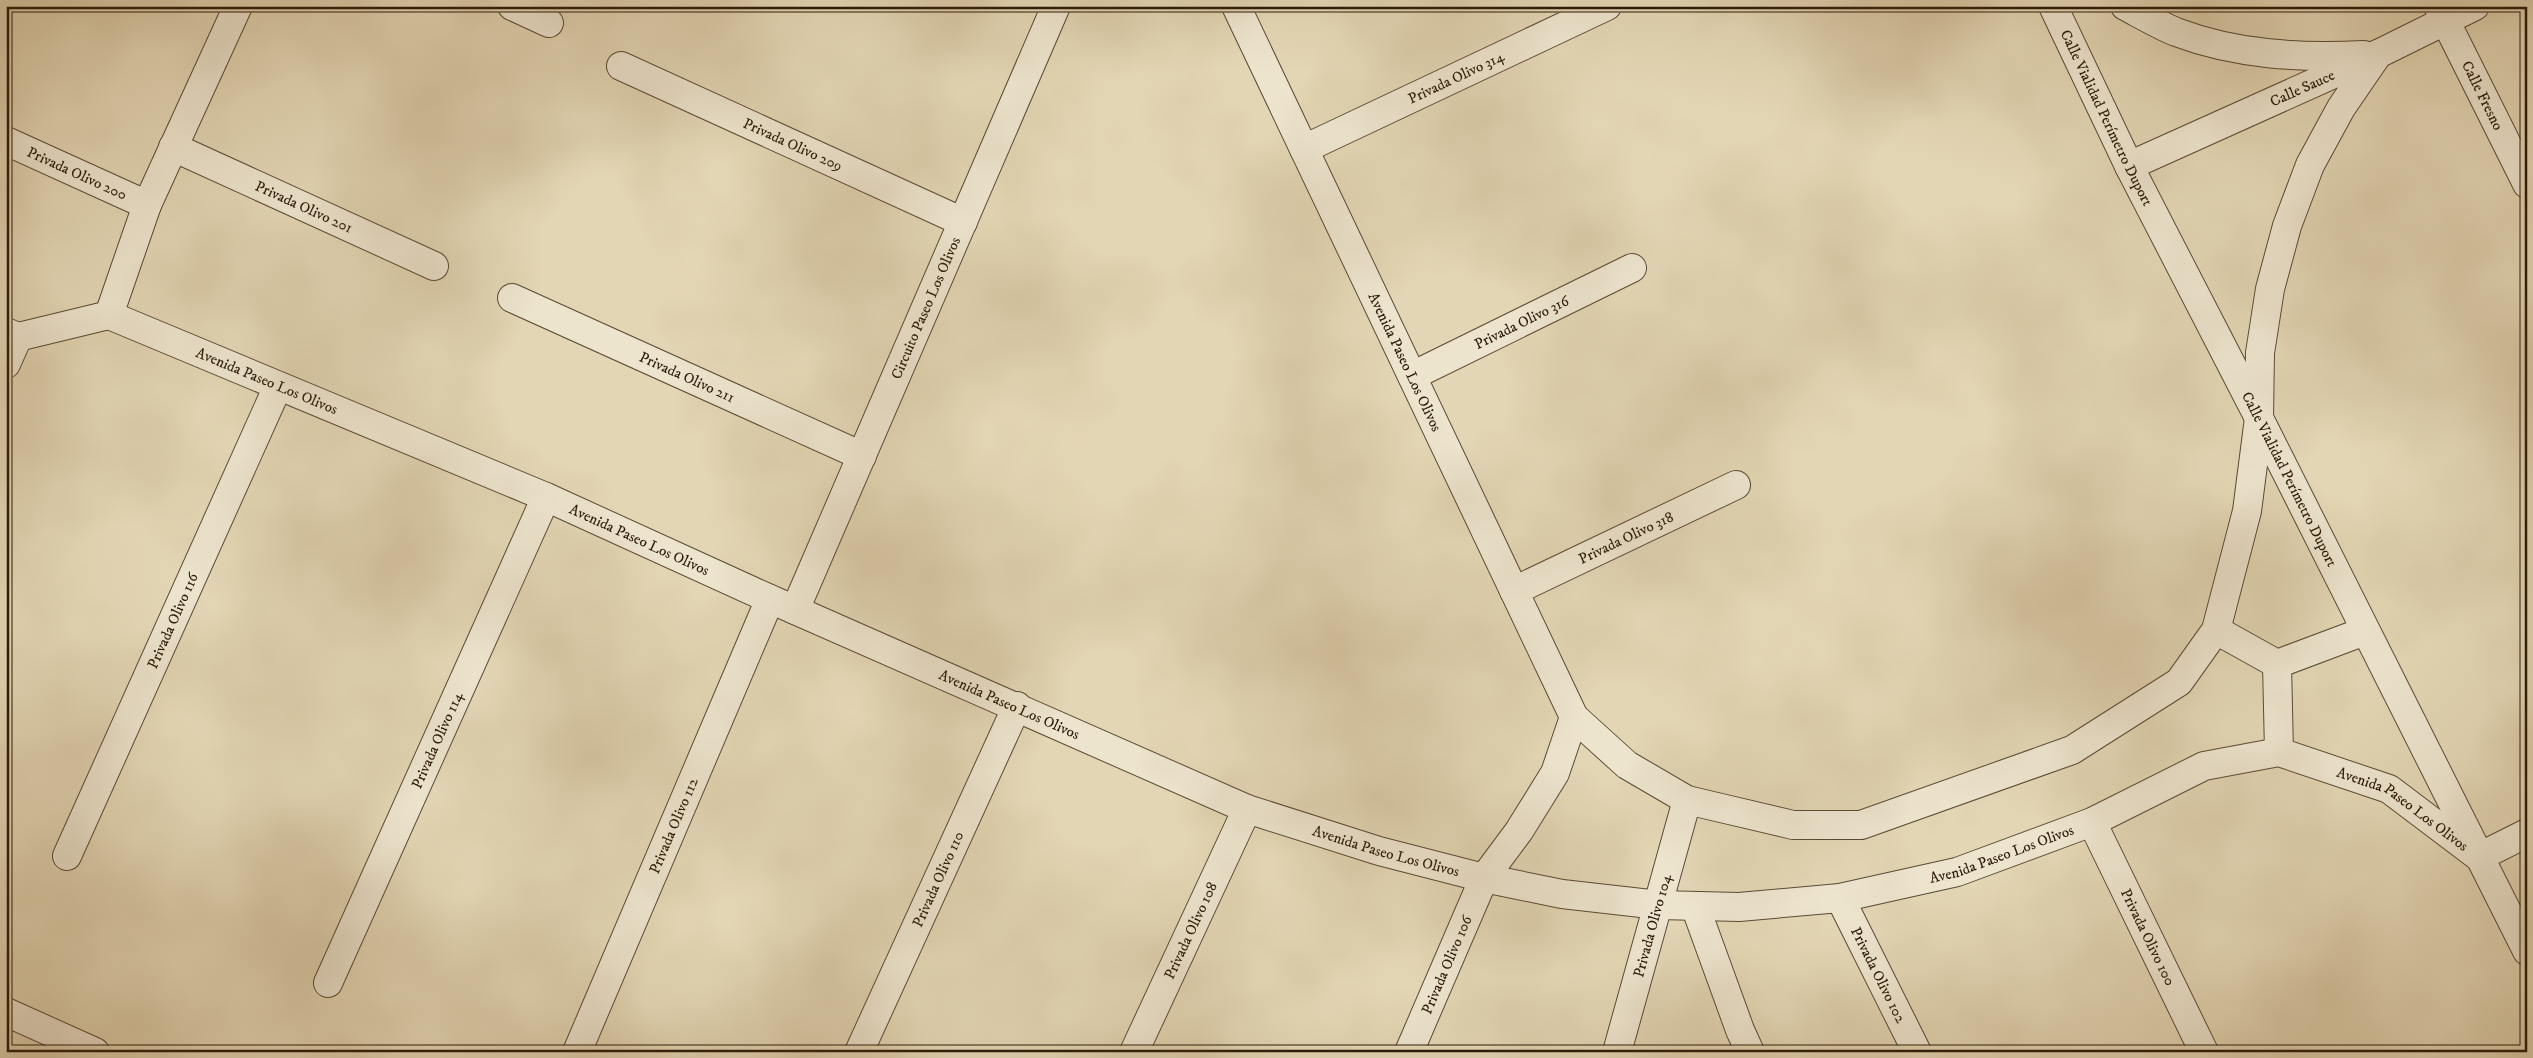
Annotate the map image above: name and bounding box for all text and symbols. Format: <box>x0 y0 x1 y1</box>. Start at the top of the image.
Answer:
street label: Calle Vialidad Perímetro Duport <box>2056 27 2157 210</box>
street label: Privada Olivo 314 <box>1405 47 1508 109</box>
street label: Calle Fresno <box>2457 58 2508 134</box>
street label: Calle Sauce <box>2267 66 2338 111</box>
street label: Privada Olivo 209 <box>740 114 845 176</box>
street label: Privada Olivo 200 <box>24 143 130 205</box>
street label: Privada Olivo 201 <box>252 177 356 238</box>
street label: Circuito Paseo Los Olivos <box>887 234 965 382</box>
street label: Avenida Paseo Los Olivos <box>1364 289 1446 435</box>
street label: Privada Olivo 316 <box>1471 291 1573 354</box>
street label: Avenida Paseo Los Olivos <box>193 343 340 419</box>
street label: Privada Olivo 211 <box>636 348 737 407</box>
street label: Calle Vialidad Perímetro Duport <box>2237 389 2341 570</box>
street label: Avenida Paseo Los Olivos <box>566 500 712 580</box>
street label: Privada Olivo 318 <box>1576 507 1677 569</box>
street label: Privada Olivo 116 <box>143 569 203 672</box>
street label: Avenida Paseo Los Olivos <box>936 666 1082 744</box>
street label: Privada Olivo 114 <box>407 689 467 792</box>
street label: Avenida Paseo Los Olivos <box>2334 763 2472 856</box>
street label: Privada Olivo 112 <box>645 774 703 877</box>
street label: Avenida Paseo Los Olivos <box>1310 821 1461 881</box>
street label: Avenida Paseo Los Olivos <box>1928 821 2077 888</box>
street label: Privada Olivo 110 <box>908 828 968 930</box>
street label: Privada Olivo 104 <box>1629 872 1676 980</box>
street label: Privada Olivo 108 <box>1160 879 1222 982</box>
street label: Privada Olivo 100 <box>2116 886 2179 989</box>
street label: Privada Olivo 106 <box>1417 912 1477 1017</box>
street label: Privada Olivo 102 <box>1846 924 1910 1027</box>

